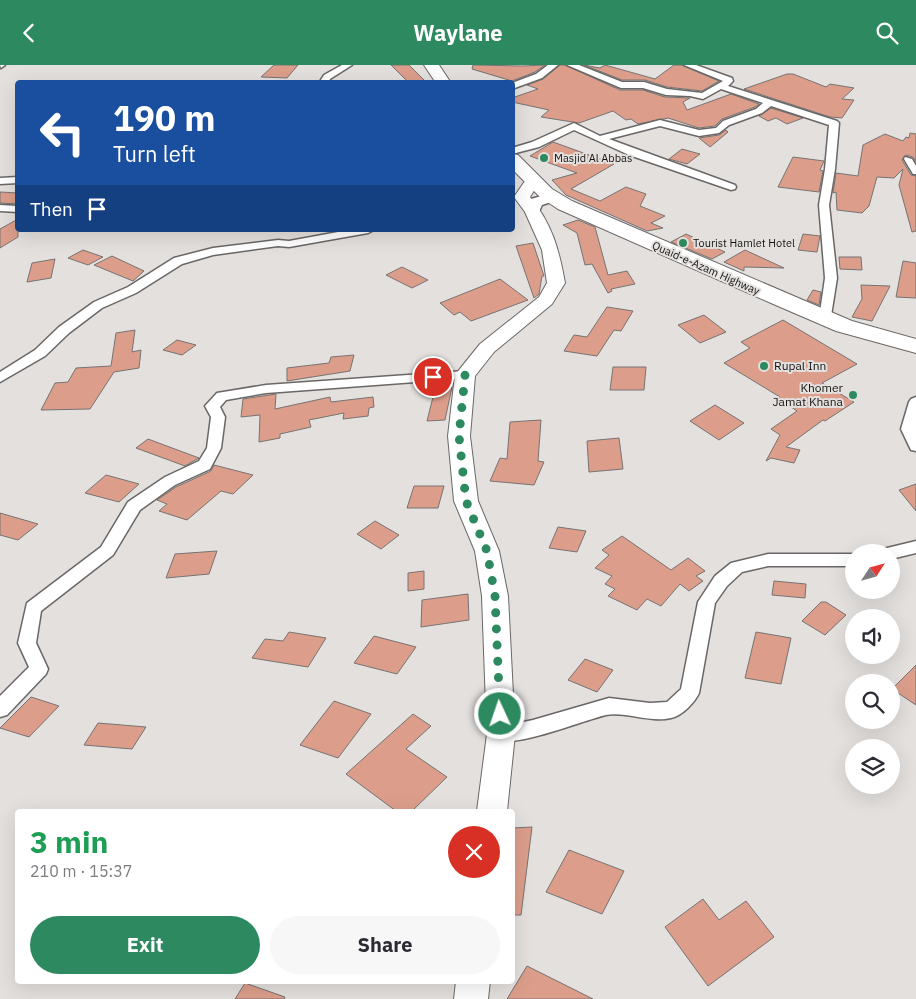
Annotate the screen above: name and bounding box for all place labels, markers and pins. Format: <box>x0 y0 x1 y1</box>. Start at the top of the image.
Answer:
place label: Masjid Al Abbas <box>554 151 632 165</box>
marker: Masjid Al Abbas <box>538 152 550 164</box>
place label: Tourist Hamlet Hotel <box>693 236 795 250</box>
marker: Tourist Hamlet Hotel <box>677 237 689 249</box>
pin <box>412 356 454 398</box>
place label: Rupal Inn <box>774 358 826 373</box>
marker: Rupal Inn <box>758 360 770 372</box>
place label: Khomer Jamat Khana <box>772 380 844 409</box>
marker: Khomer Jamat Khana <box>847 389 859 401</box>

